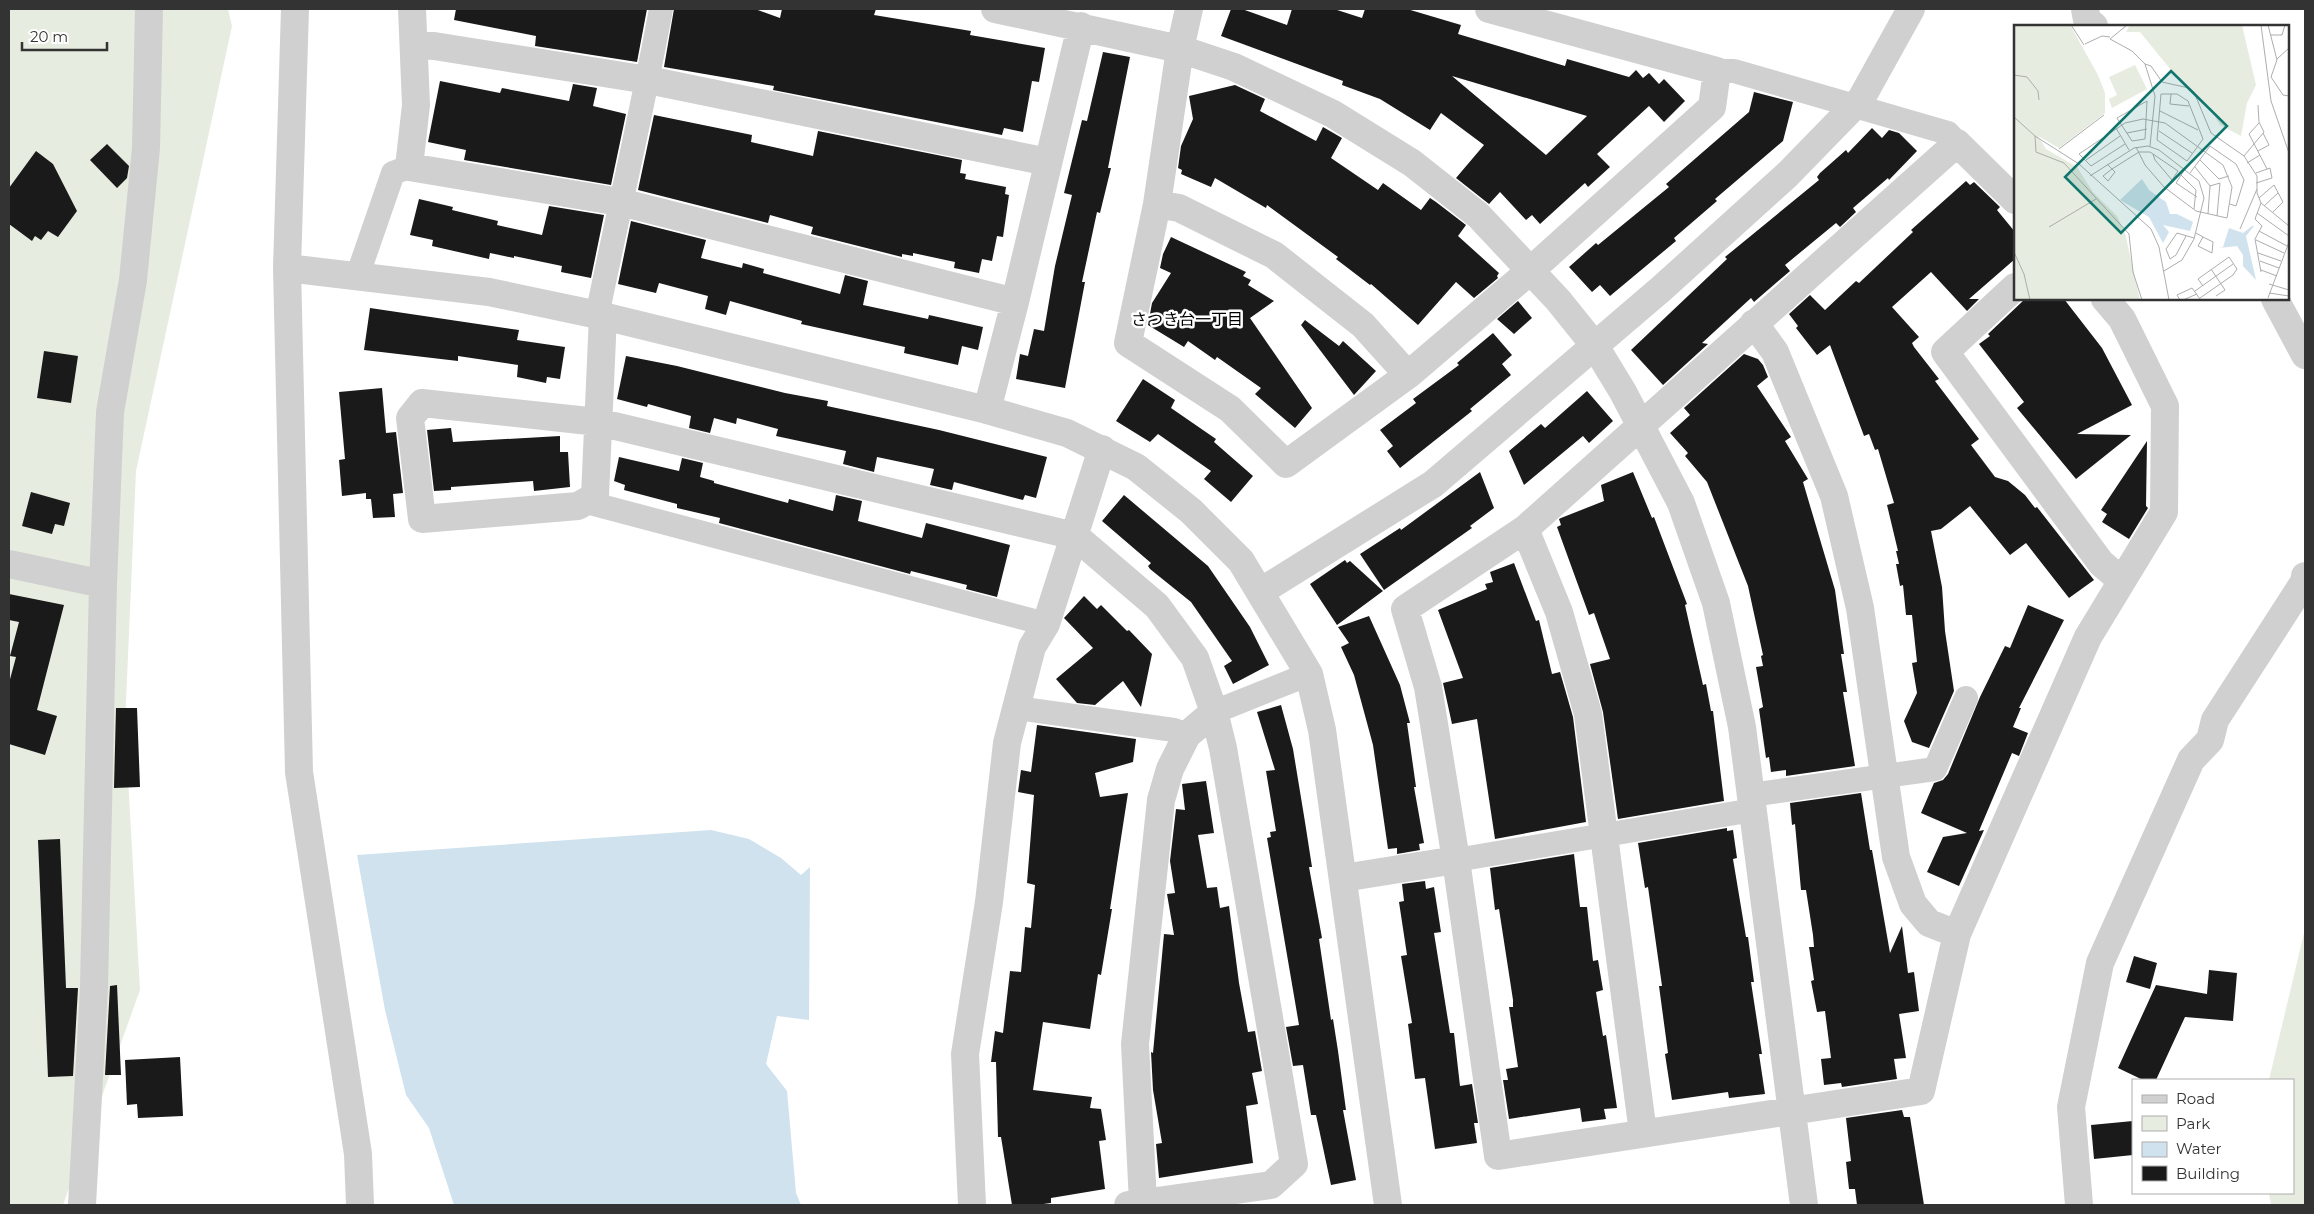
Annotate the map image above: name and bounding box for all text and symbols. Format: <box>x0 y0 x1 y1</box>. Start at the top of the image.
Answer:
scale bar <box>22 20 108 52</box>
inset map <box>2014 25 2289 300</box>
text: 20 m <box>30 27 68 46</box>
district label: さつき台一丁目 <box>1131 310 1243 329</box>
legend <box>2132 1079 2294 1194</box>
text: Road <box>2176 1089 2215 1108</box>
text: Park <box>2176 1114 2210 1133</box>
text: Water <box>2176 1139 2222 1158</box>
text: Building <box>2176 1164 2240 1183</box>

